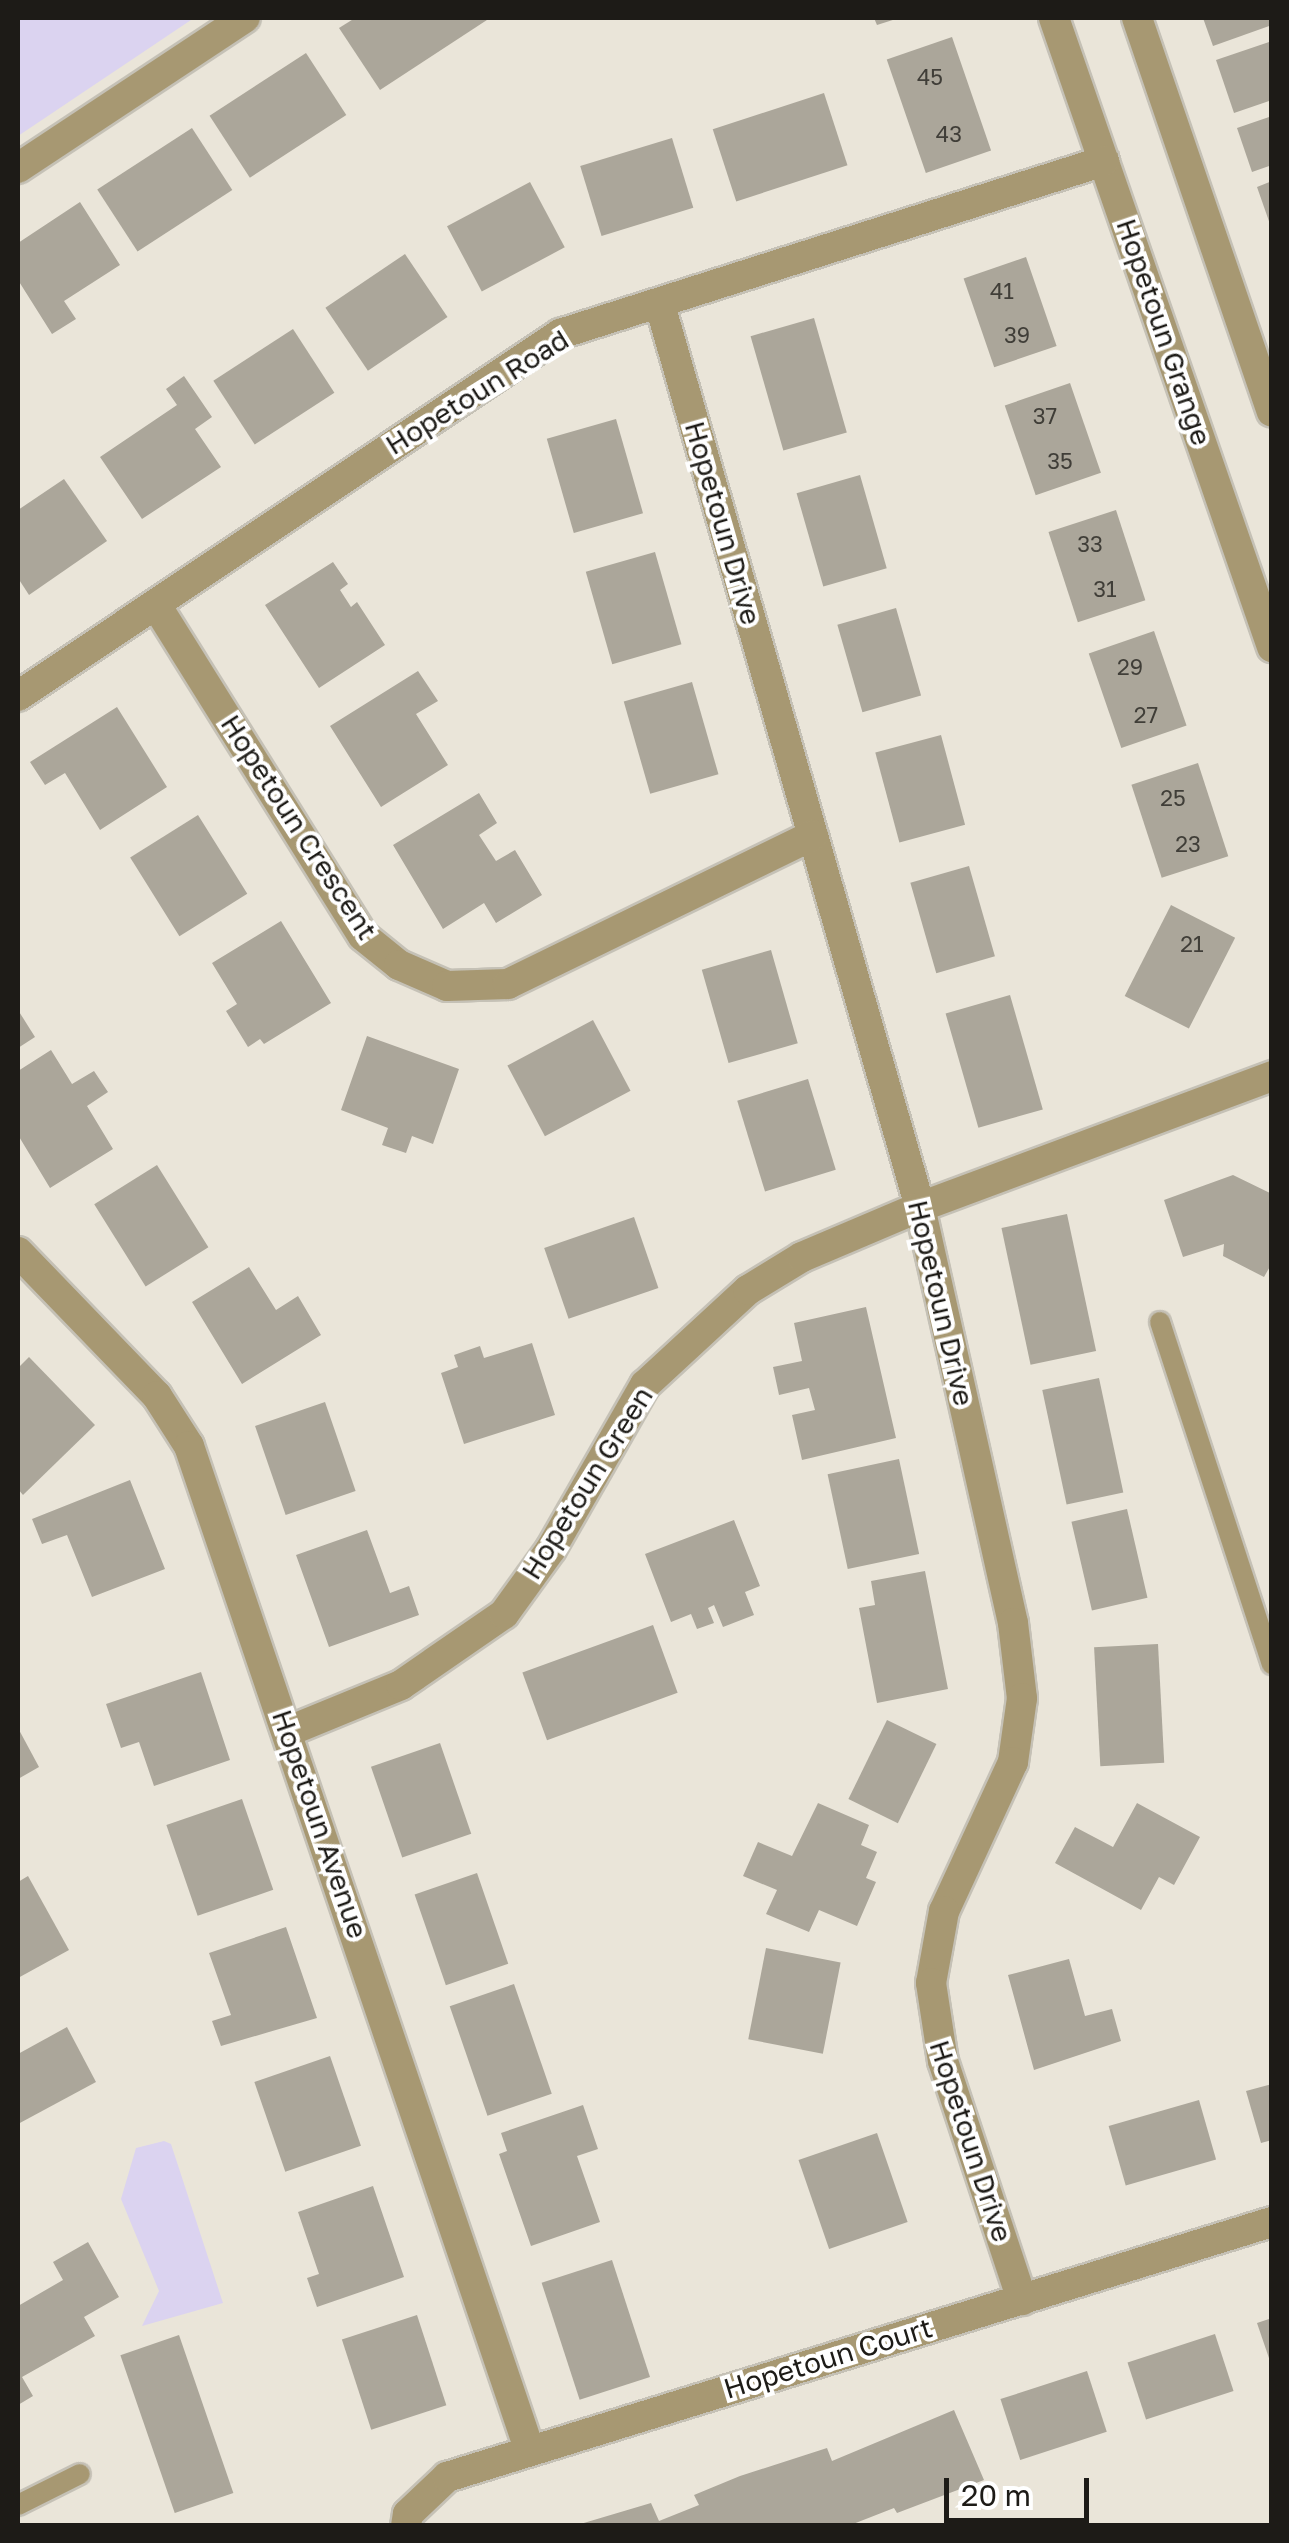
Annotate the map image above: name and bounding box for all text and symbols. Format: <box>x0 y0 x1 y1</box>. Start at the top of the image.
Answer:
house number: 45 <box>917 64 943 90</box>
house number: 43 <box>936 121 962 147</box>
street label: Hopetoun Grange <box>1109 214 1219 450</box>
house number: 41 <box>990 278 1014 304</box>
street label: Hopetoun Road <box>379 322 575 462</box>
house number: 39 <box>1004 322 1030 348</box>
house number: 37 <box>1033 403 1057 429</box>
street label: Hopetoun Drive <box>678 417 768 629</box>
house number: 35 <box>1047 448 1073 474</box>
house number: 33 <box>1077 531 1103 557</box>
house number: 31 <box>1093 576 1117 602</box>
house number: 29 <box>1117 654 1143 680</box>
house number: 27 <box>1134 702 1158 728</box>
street label: Hopetoun Crescent <box>214 708 384 946</box>
house number: 25 <box>1160 785 1186 811</box>
house number: 23 <box>1175 831 1201 857</box>
house number: 21 <box>1180 931 1204 957</box>
street label: Hopetoun Drive <box>901 1197 981 1409</box>
street label: Hopetoun Green <box>514 1380 660 1586</box>
street label: Hopetoun Avenue <box>265 1705 375 1943</box>
street label: Hopetoun Drive <box>923 2036 1019 2246</box>
street label: Hopetoun Court <box>720 2310 936 2406</box>
scale bar <box>949 2458 1094 2520</box>
text: 20 m <box>961 2477 1031 2513</box>

